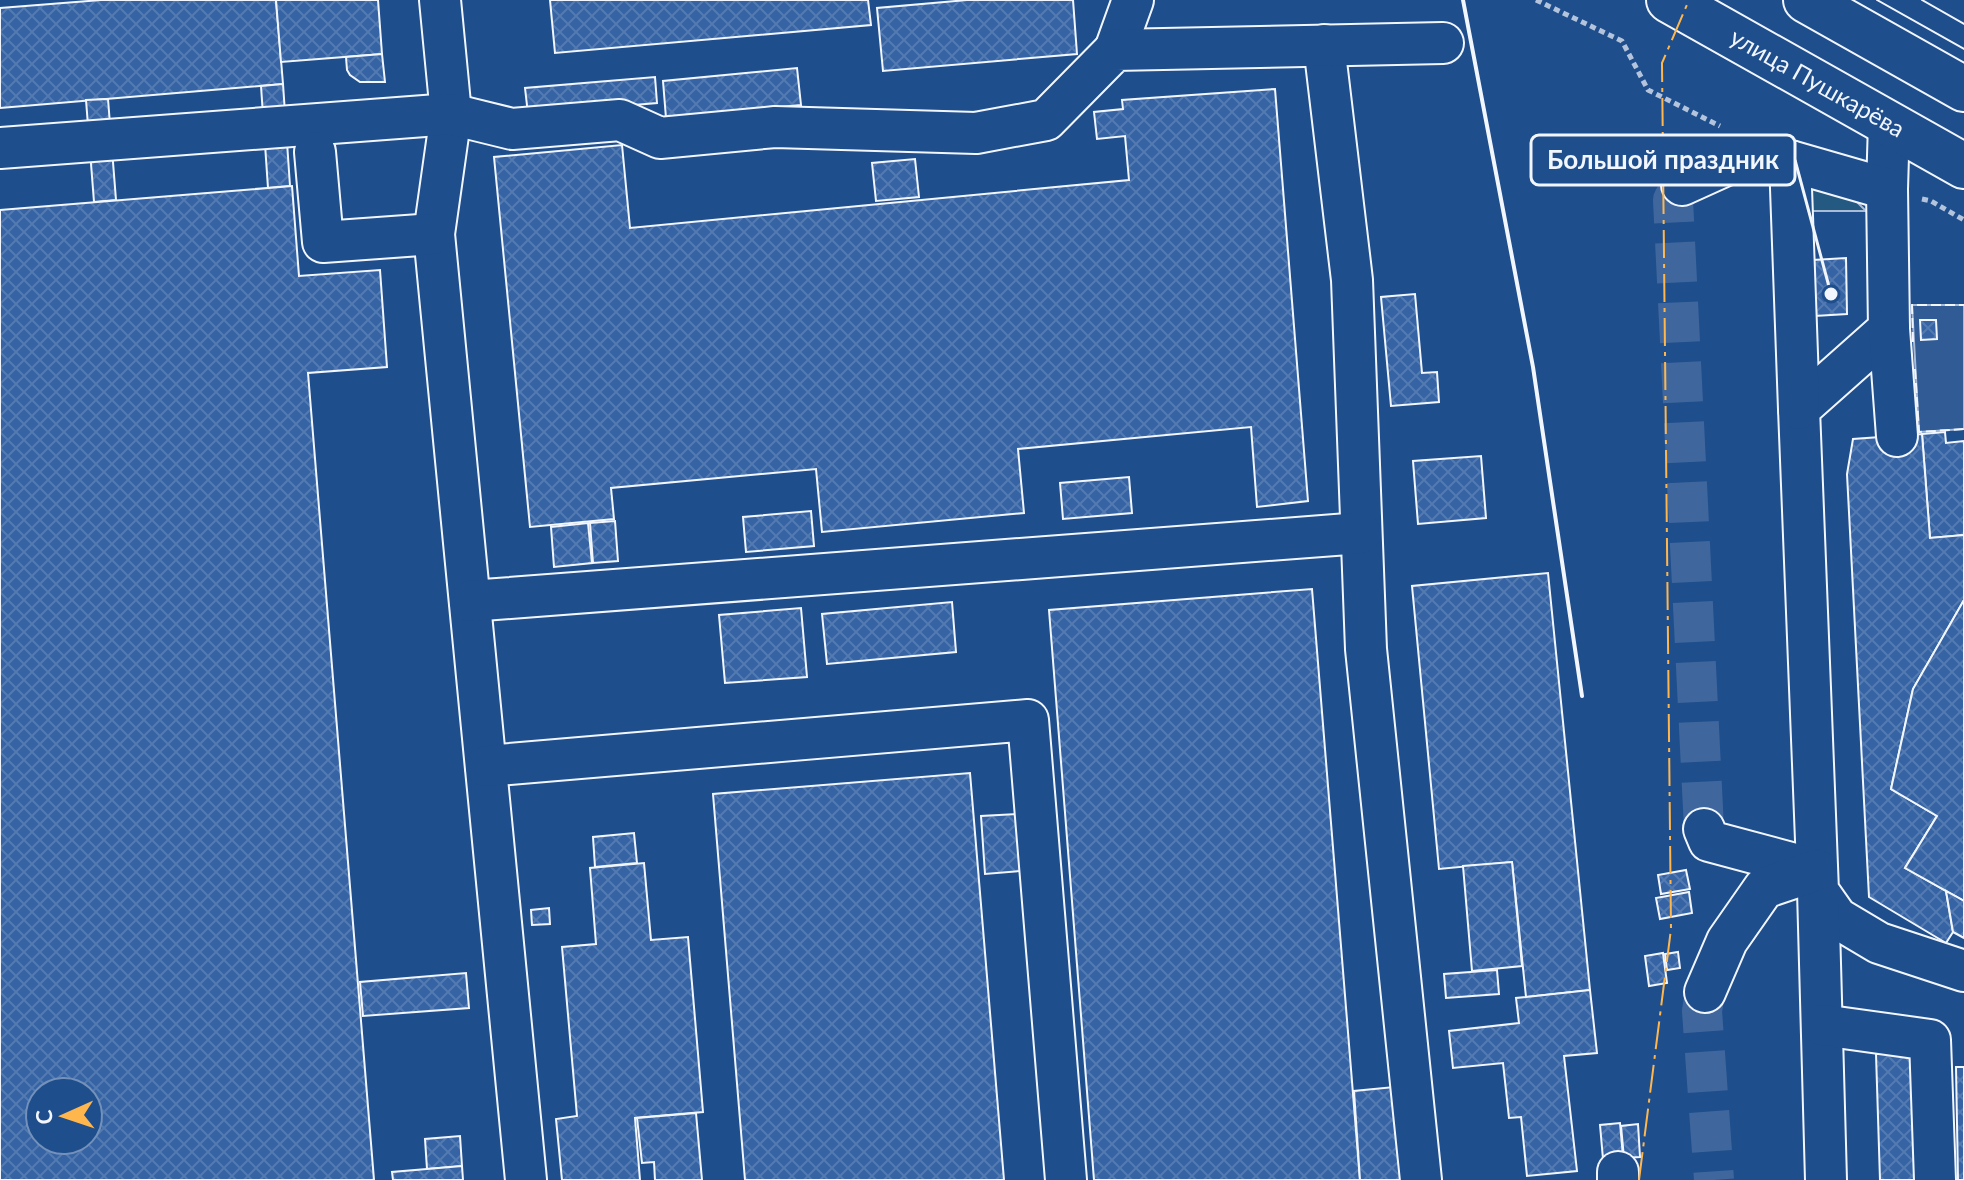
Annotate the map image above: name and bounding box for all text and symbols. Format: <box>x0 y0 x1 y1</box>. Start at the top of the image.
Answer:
street label: улица Пушкарёва <box>1726 21 1910 143</box>
callout: Большой праздник <box>1531 135 1795 185</box>
text: Большой праздник <box>1547 143 1779 175</box>
north arrow <box>24 1076 104 1156</box>
text: С <box>30 1109 57 1125</box>

